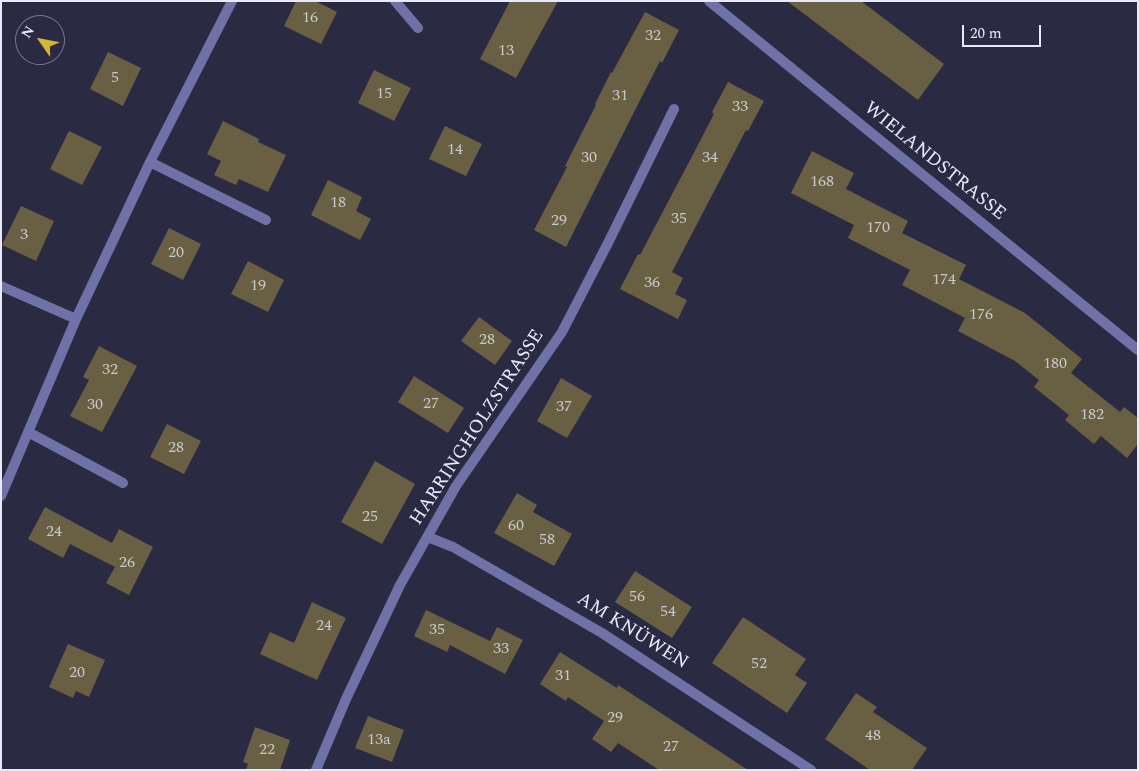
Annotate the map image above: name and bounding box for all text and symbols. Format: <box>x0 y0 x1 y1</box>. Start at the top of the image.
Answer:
house number: 16 <box>302 9 318 29</box>
north arrow <box>15 15 65 65</box>
scale bar <box>964 15 1043 47</box>
text: N <box>16 22 40 43</box>
text: 20 m <box>970 22 1002 45</box>
house number: 32 <box>645 27 661 47</box>
house number: 13 <box>498 42 514 62</box>
house number: 5 <box>111 69 119 89</box>
house number: 15 <box>376 85 392 105</box>
house number: 31 <box>612 87 628 107</box>
house number: 33 <box>732 98 748 118</box>
street label: WIELANDSTRASSE <box>858 98 1010 226</box>
house number: 14 <box>447 141 463 161</box>
house number: 30 <box>581 149 597 169</box>
house number: 34 <box>702 149 718 169</box>
house number: 168 <box>810 173 834 193</box>
house number: 18 <box>330 194 346 214</box>
house number: 35 <box>671 210 687 230</box>
house number: 29 <box>551 212 567 232</box>
house number: 170 <box>866 219 890 239</box>
house number: 3 <box>20 226 28 246</box>
house number: 20 <box>168 244 184 264</box>
house number: 174 <box>932 271 956 291</box>
house number: 36 <box>644 274 660 294</box>
house number: 19 <box>250 277 266 297</box>
house number: 176 <box>969 306 993 326</box>
street label: HARRINGHOLZSTRASSE <box>406 326 550 530</box>
house number: 28 <box>479 331 495 351</box>
house number: 180 <box>1043 355 1067 375</box>
house number: 32 <box>102 361 118 381</box>
house number: 27 <box>423 395 439 415</box>
house number: 30 <box>87 396 103 416</box>
house number: 37 <box>556 398 572 418</box>
house number: 182 <box>1080 406 1104 426</box>
house number: 28 <box>168 439 184 459</box>
house number: 25 <box>362 508 378 528</box>
house number: 60 <box>508 517 524 537</box>
house number: 24 <box>46 523 62 543</box>
house number: 58 <box>539 531 555 551</box>
house number: 26 <box>119 554 135 574</box>
house number: 56 <box>629 588 645 608</box>
street label: AM KNÜWEN <box>572 589 692 675</box>
house number: 54 <box>660 603 676 623</box>
house number: 24 <box>316 617 332 637</box>
house number: 35 <box>429 621 445 641</box>
house number: 33 <box>493 640 509 660</box>
house number: 52 <box>751 655 767 675</box>
house number: 20 <box>69 664 85 684</box>
house number: 31 <box>555 667 571 687</box>
house number: 29 <box>607 709 623 729</box>
house number: 48 <box>865 727 881 747</box>
house number: 13a <box>367 731 391 751</box>
house number: 27 <box>663 738 679 758</box>
house number: 22 <box>259 741 275 761</box>

